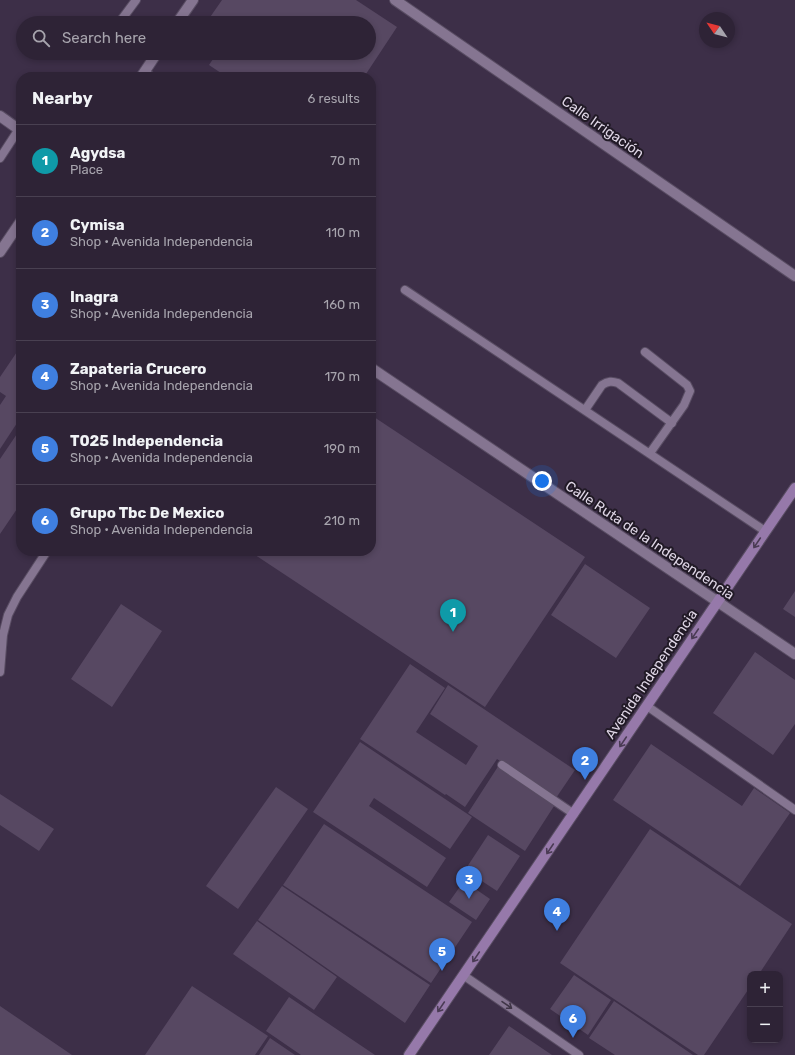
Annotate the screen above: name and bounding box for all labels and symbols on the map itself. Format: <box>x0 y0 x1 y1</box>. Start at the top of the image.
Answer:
north arrow <box>699 12 735 48</box>
street label: Calle Irrigación <box>558 93 647 162</box>
your location <box>532 471 552 491</box>
street label: Calle Ruta de la Independencia <box>562 477 737 603</box>
one-way arrow <box>753 537 761 548</box>
pin: 1 <box>440 599 466 632</box>
street label: Avenida Independencia <box>602 606 701 742</box>
one-way arrow <box>691 628 699 639</box>
one-way arrow <box>619 736 627 747</box>
pin: 2 <box>572 747 598 780</box>
one-way arrow <box>545 844 554 855</box>
pin: 3 <box>456 866 482 899</box>
pin: 4 <box>544 898 570 931</box>
pin: 5 <box>429 938 455 971</box>
one-way arrow <box>472 951 480 962</box>
one-way arrow <box>501 1001 512 1009</box>
one-way arrow <box>437 1002 446 1013</box>
pin: 6 <box>560 1005 586 1038</box>

